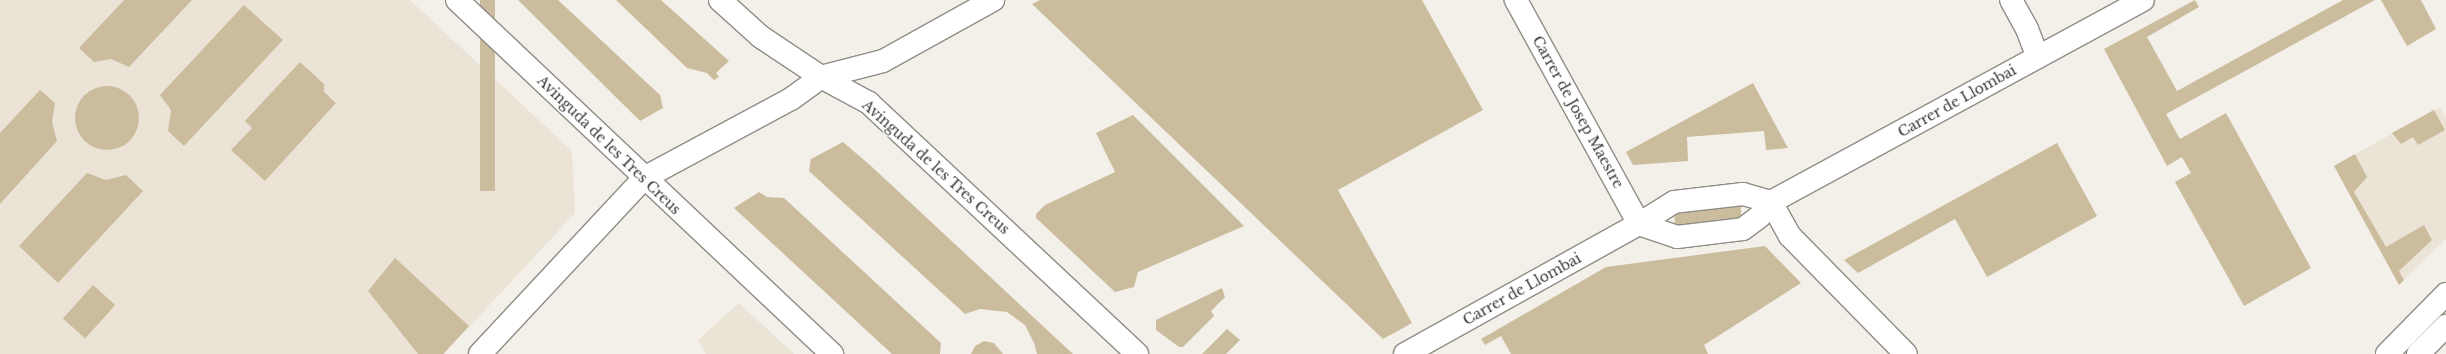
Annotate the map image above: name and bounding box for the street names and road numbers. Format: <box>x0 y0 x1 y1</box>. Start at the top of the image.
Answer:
street label: Carrer de Josep Maestre <box>1529 33 1627 191</box>
street label: Carrer de Llombai <box>1895 61 2019 141</box>
street label: Avinguda de les Tres Creus <box>534 72 684 218</box>
street label: Avinguda de les Tres Creus <box>859 96 1013 238</box>
street label: Carrer de Llombai <box>1460 249 1584 329</box>

